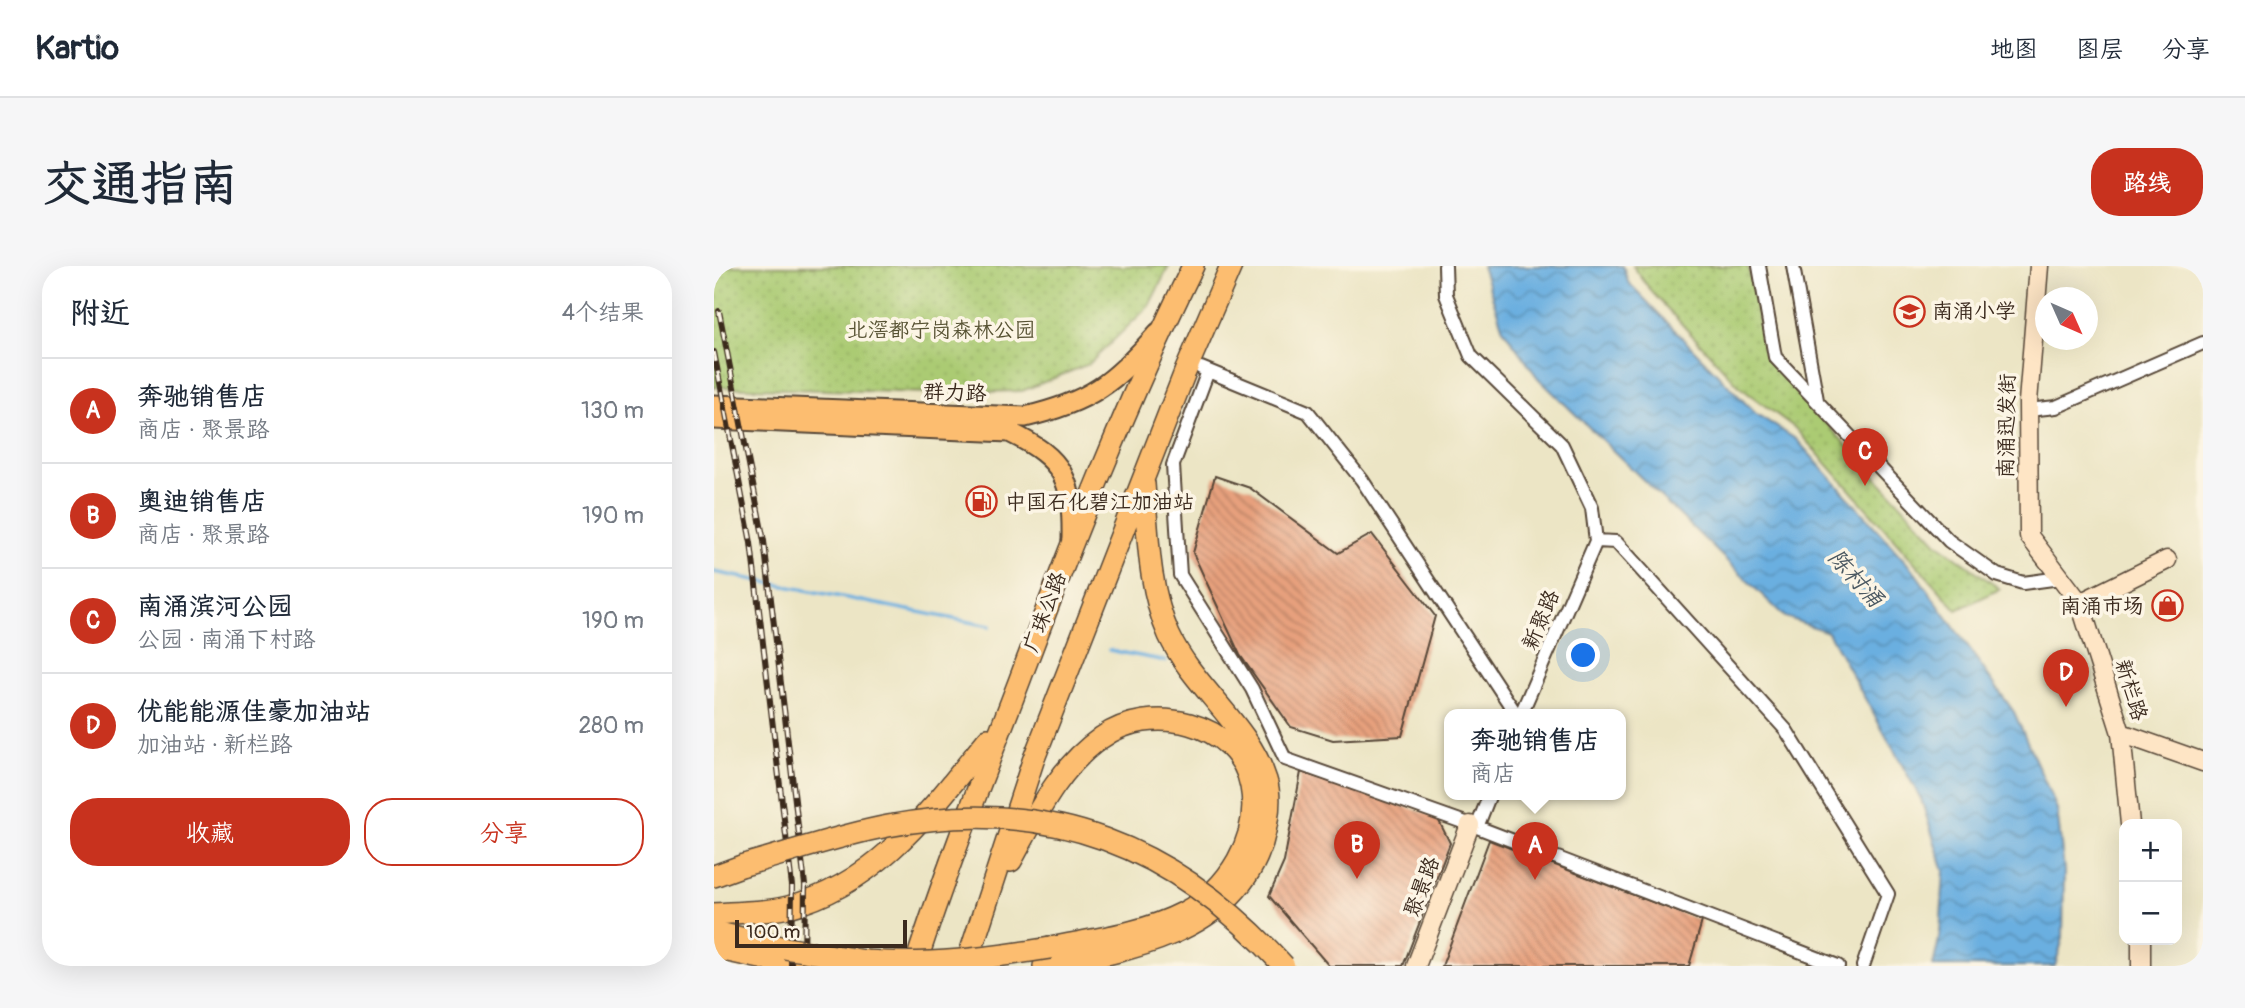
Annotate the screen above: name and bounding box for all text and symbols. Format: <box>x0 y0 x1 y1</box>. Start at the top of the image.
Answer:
text: Kartio <box>35 28 119 69</box>
text: 地图 <box>1990 35 2038 64</box>
text: 图层 <box>2076 35 2124 64</box>
text: 分享 <box>2162 35 2210 64</box>
button: 路线 <box>2091 148 2203 216</box>
text: 交通指南 <box>42 154 238 215</box>
north arrow <box>2035 287 2098 350</box>
school or university icon: 南涌小学 <box>1892 294 1926 328</box>
text: 附近 <box>70 295 130 332</box>
text: 4个结果 <box>562 298 644 327</box>
place label: 南涌小学 <box>1932 298 2016 325</box>
park label: 北滘都宁岗森林公园 <box>847 317 1036 344</box>
street label: 南涌迅发街 <box>1993 373 2021 479</box>
street label: 群力路 <box>923 378 987 408</box>
text: 奔驰销售店 <box>137 381 267 413</box>
text: A <box>86 396 100 425</box>
text: 130 m <box>581 396 644 425</box>
text: 商店 · 聚景路 <box>137 415 269 444</box>
pin: C <box>1842 428 1888 486</box>
fuel station icon: 中国石化碧江加油站 <box>965 485 999 519</box>
text: 奥迪销售店 <box>137 486 267 518</box>
place label: 中国石化碧江加油站 <box>1005 489 1194 516</box>
text: B <box>86 501 100 530</box>
text: 190 m <box>582 501 644 530</box>
text: 商店 · 聚景路 <box>137 520 269 549</box>
water label: 陈村涌 <box>1822 543 1891 614</box>
street label: 广珠公路 <box>1017 568 1073 656</box>
street label: 新聚路 <box>1516 586 1566 654</box>
shop icon: 南涌市场 <box>2150 589 2184 623</box>
text: 南涌滨河公园 <box>137 591 293 623</box>
place label: 南涌市场 <box>2060 593 2144 620</box>
text: C <box>86 606 100 635</box>
text: 190 m <box>582 606 644 635</box>
text: 公园 · 南涌下村路 <box>137 625 315 654</box>
your location <box>1566 638 1600 672</box>
pin: D <box>2043 649 2089 707</box>
street label: 新栏路 <box>2109 656 2153 724</box>
text: 优能能源佳豪加油站 <box>137 696 371 728</box>
popup <box>1444 709 1626 800</box>
text: D <box>86 711 100 740</box>
text: 280 m <box>578 711 644 740</box>
text: 奔驰销售店 <box>1470 725 1600 757</box>
text: 加油站 · 新栏路 <box>137 730 292 759</box>
text: 商店 <box>1470 759 1516 788</box>
button: 收藏 <box>70 798 350 866</box>
button: 分享 <box>364 798 644 866</box>
map controls <box>2119 819 2182 945</box>
button: + <box>2119 819 2182 882</box>
pin: B <box>1334 821 1380 879</box>
pin: A <box>1512 822 1558 880</box>
street label: 聚景路 <box>1398 853 1446 921</box>
button: − <box>2119 882 2182 945</box>
scale bar <box>735 917 906 949</box>
text: 100 m <box>746 920 800 944</box>

